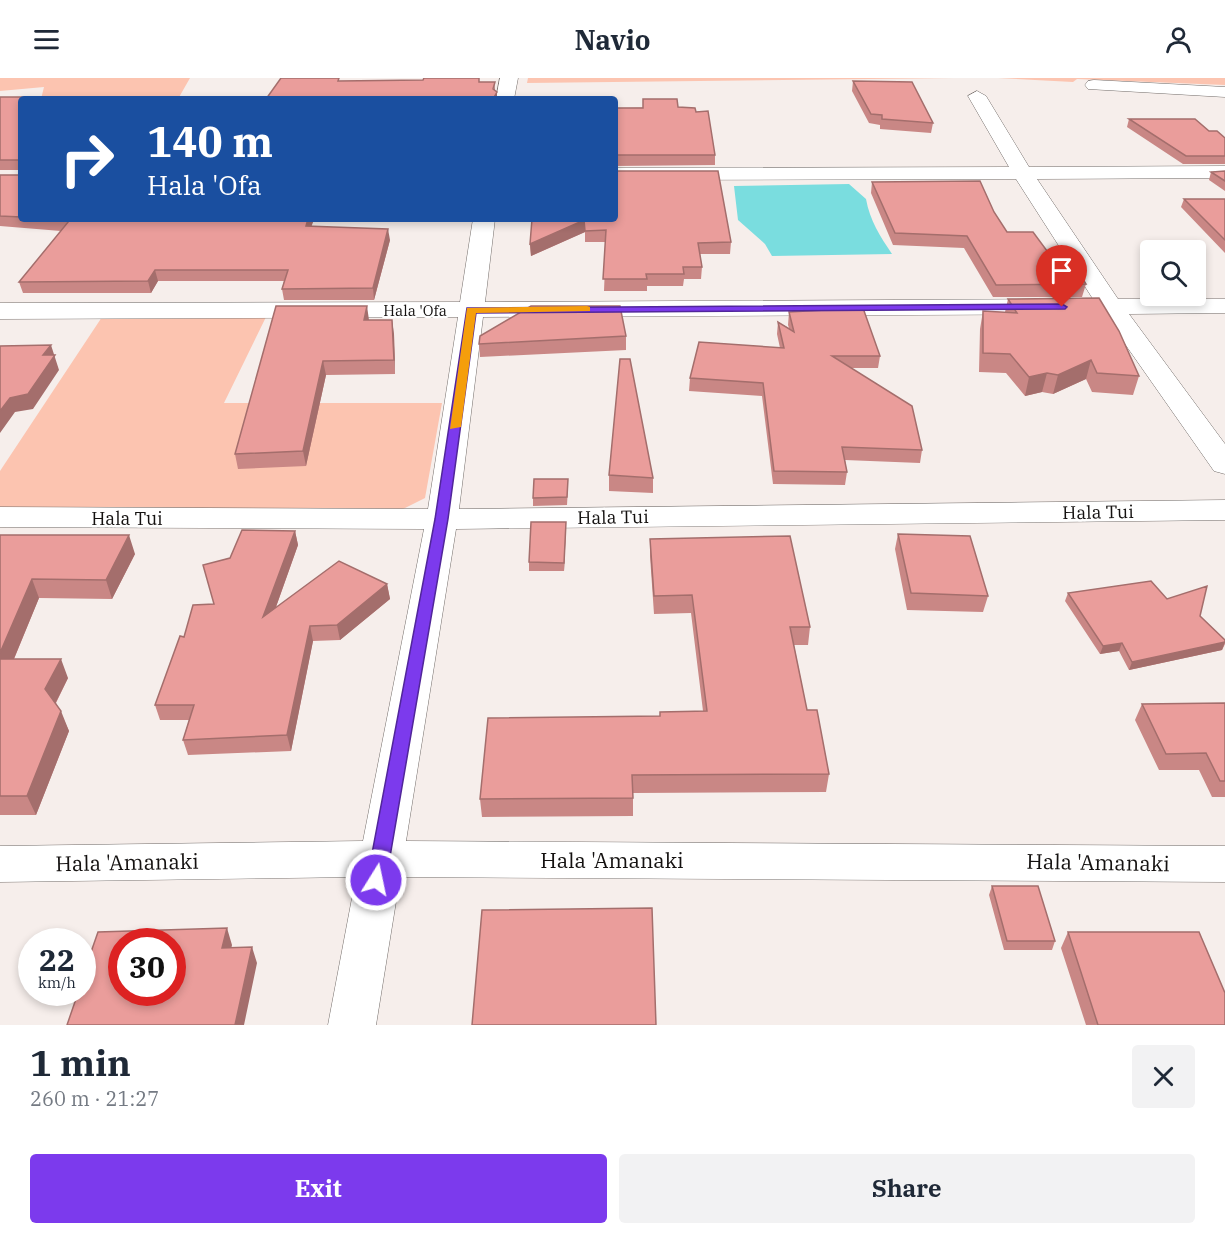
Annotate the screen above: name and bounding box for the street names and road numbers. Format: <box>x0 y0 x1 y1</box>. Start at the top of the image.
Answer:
street label: Hala 'Ofa <box>383 301 447 320</box>
street label: Hala Tui <box>1062 500 1134 524</box>
street label: Hala Tui <box>577 505 649 529</box>
street label: Hala Tui <box>91 507 163 530</box>
street label: Hala 'Amanaki <box>540 846 684 874</box>
street label: Hala 'Amanaki <box>55 847 199 877</box>
street label: Hala 'Amanaki <box>1026 847 1170 877</box>

